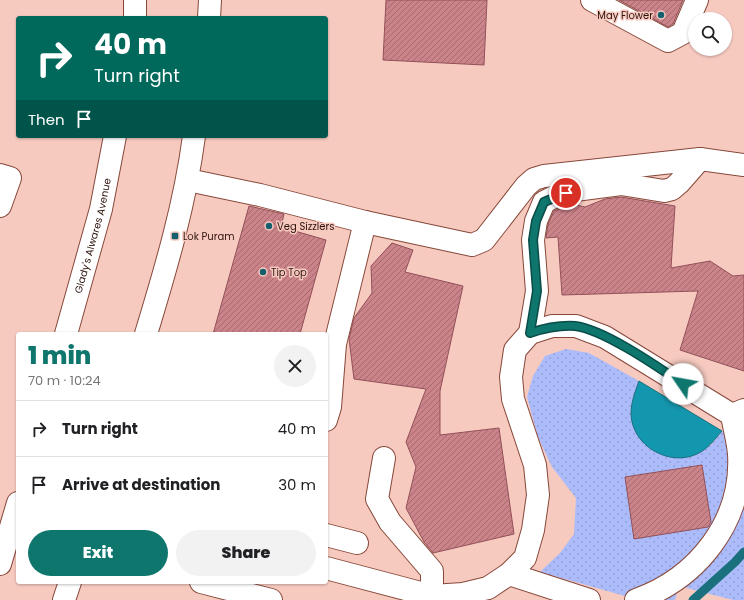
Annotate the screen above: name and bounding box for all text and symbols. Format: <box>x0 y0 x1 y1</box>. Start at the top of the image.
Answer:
place label: May Flower <box>597 8 653 23</box>
marker: May Flower <box>656 10 666 20</box>
map controls <box>688 12 732 56</box>
button: search <box>688 12 732 56</box>
text: 40 m <box>94 25 167 64</box>
icon: right <box>28 32 80 84</box>
text: Turn right <box>94 63 180 88</box>
icon: arrive <box>73 108 95 130</box>
text: Then <box>28 109 65 130</box>
pin <box>549 176 583 210</box>
street label: Glady's Alwares Avenue <box>71 177 115 295</box>
icon: arrive <box>555 182 577 204</box>
place label: Veg Sizzlers <box>277 219 334 234</box>
marker: Veg Sizzlers <box>264 221 274 231</box>
place label: Lok Puram <box>183 229 235 244</box>
marker: Lok Puram <box>170 231 180 241</box>
place label: Tip Top <box>271 265 307 280</box>
marker: Tip Top <box>258 267 268 277</box>
text: 1 min <box>28 339 91 372</box>
button: close <box>274 345 316 387</box>
position arrow <box>662 363 704 405</box>
text: 70 m · 10:24 <box>28 371 101 390</box>
icon: right <box>28 418 50 440</box>
text: Turn right <box>62 418 138 439</box>
text: 40 m <box>278 418 316 439</box>
icon: arrive <box>28 474 50 496</box>
text: Arrive at destination <box>62 474 220 495</box>
text: 30 m <box>278 474 316 495</box>
button: Exit <box>28 530 168 576</box>
button: Share <box>176 530 316 576</box>

